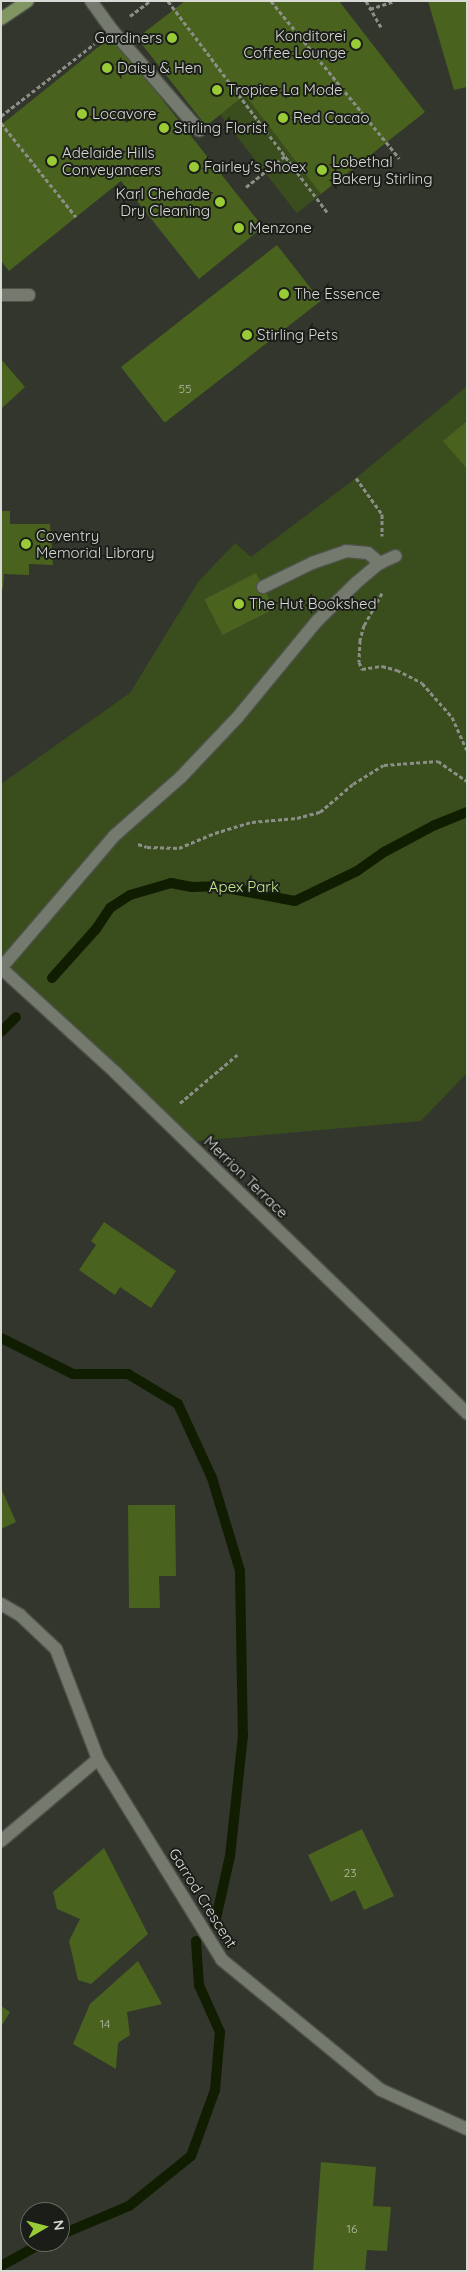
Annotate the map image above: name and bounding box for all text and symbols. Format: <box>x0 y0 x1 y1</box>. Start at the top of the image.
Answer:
place label: Konditorei Coffee Lounge <box>244 26 346 61</box>
place label: Gardiners <box>95 29 162 47</box>
marker: Gardiners <box>166 32 178 44</box>
marker: Konditorei Coffee Lounge <box>350 38 362 50</box>
place label: Daisy & Hen <box>117 59 202 77</box>
marker: Daisy & Hen <box>101 62 113 74</box>
place label: Tropice La Mode <box>227 81 342 99</box>
marker: Tropice La Mode <box>211 84 223 96</box>
place label: Locavore <box>92 105 157 123</box>
marker: Locavore <box>76 108 88 120</box>
place label: Red Cacao <box>293 109 369 127</box>
marker: Red Cacao <box>277 112 289 124</box>
place label: Stirling Florist <box>174 119 267 137</box>
marker: Stirling Florist <box>158 122 170 134</box>
place label: Adelaide Hills Conveyancers <box>62 143 161 178</box>
place label: Lobethal Bakery Stirling <box>332 152 433 187</box>
marker: Adelaide Hills Conveyancers <box>46 155 58 167</box>
place label: Fairley's Shoex <box>204 158 306 176</box>
marker: Fairley's Shoex <box>188 161 200 173</box>
marker: Lobethal Bakery Stirling <box>316 164 328 176</box>
place label: Karl Chehade Dry Cleaning <box>116 184 210 219</box>
marker: Karl Chehade Dry Cleaning <box>214 196 226 208</box>
place label: Menzone <box>249 219 312 237</box>
marker: Menzone <box>233 222 245 234</box>
place label: The Essence <box>294 285 380 303</box>
marker: The Essence <box>278 288 290 300</box>
place label: Stirling Pets <box>257 326 338 344</box>
marker: Stirling Pets <box>241 329 253 341</box>
house number: 55 <box>178 382 192 396</box>
place label: Coventry Memorial Library <box>36 526 154 561</box>
marker: Coventry Memorial Library <box>20 538 32 550</box>
place label: The Hut Bookshed <box>249 595 377 613</box>
marker: The Hut Bookshed <box>233 598 245 610</box>
park label: Apex Park <box>209 878 279 896</box>
street label: Merrion Terrace <box>200 1132 292 1222</box>
street label: Garrod Crescent <box>165 1845 241 1951</box>
house number: 23 <box>344 1866 356 1880</box>
house number: 14 <box>100 2017 110 2031</box>
north arrow <box>20 2202 70 2252</box>
text: N <box>49 2219 68 2231</box>
house number: 16 <box>347 2222 357 2236</box>

